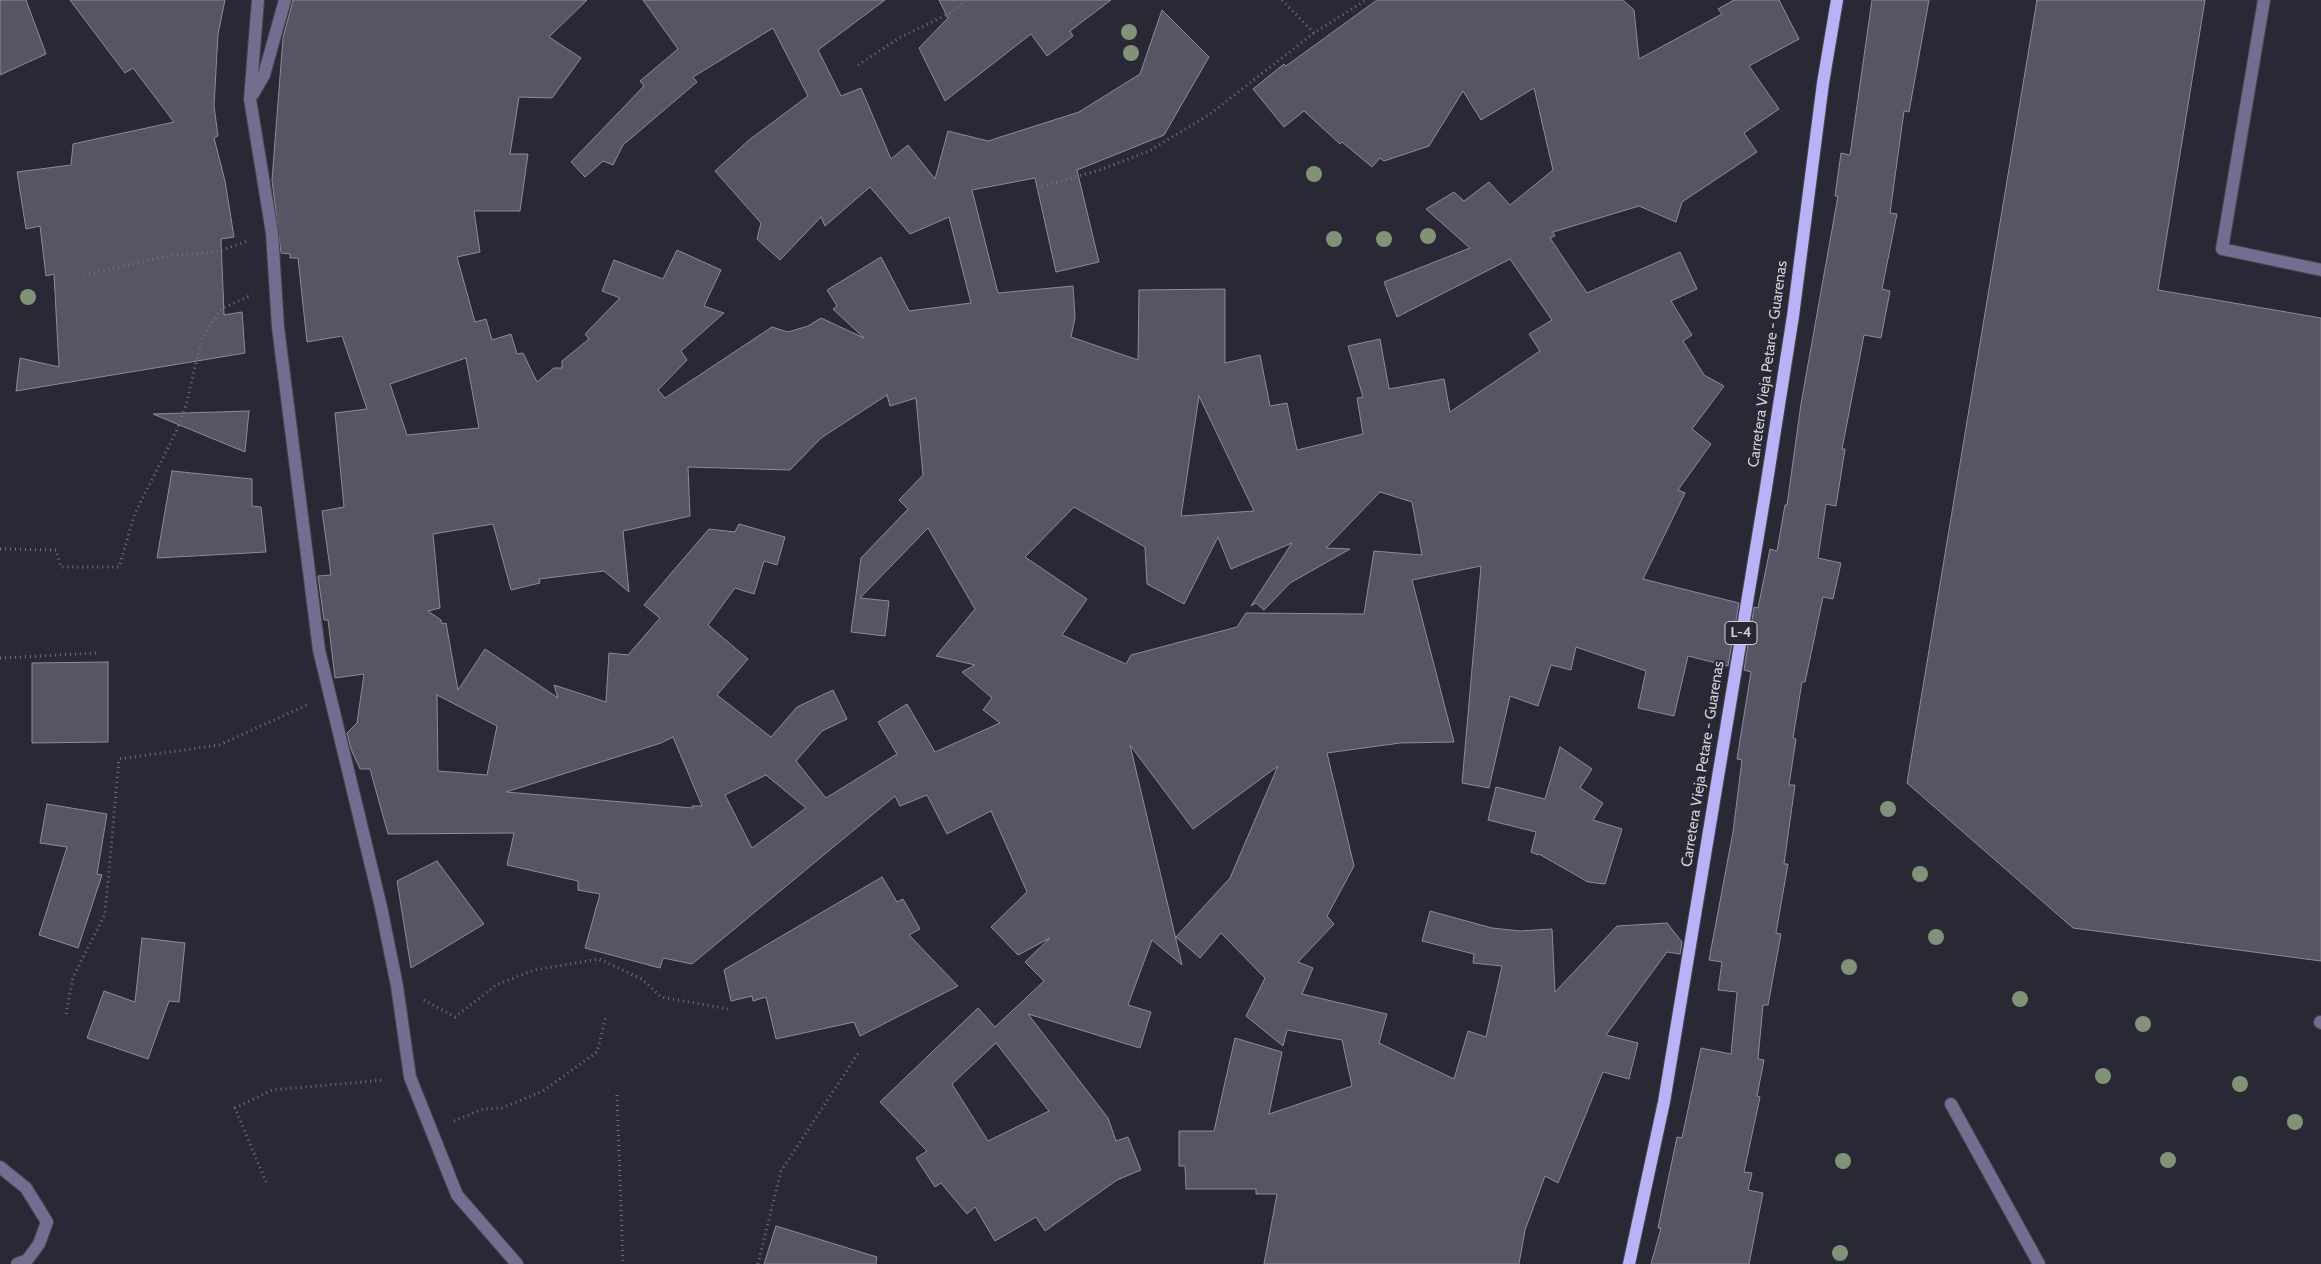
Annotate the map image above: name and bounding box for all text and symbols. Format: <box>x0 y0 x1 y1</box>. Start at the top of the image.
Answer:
street label: Carretera Vieja Petare - Guarenas <box>1745 260 1791 468</box>
road number: L-4 <box>1725 622 1757 644</box>
street label: Carretera Vieja Petare - Guarenas <box>1678 660 1728 868</box>

